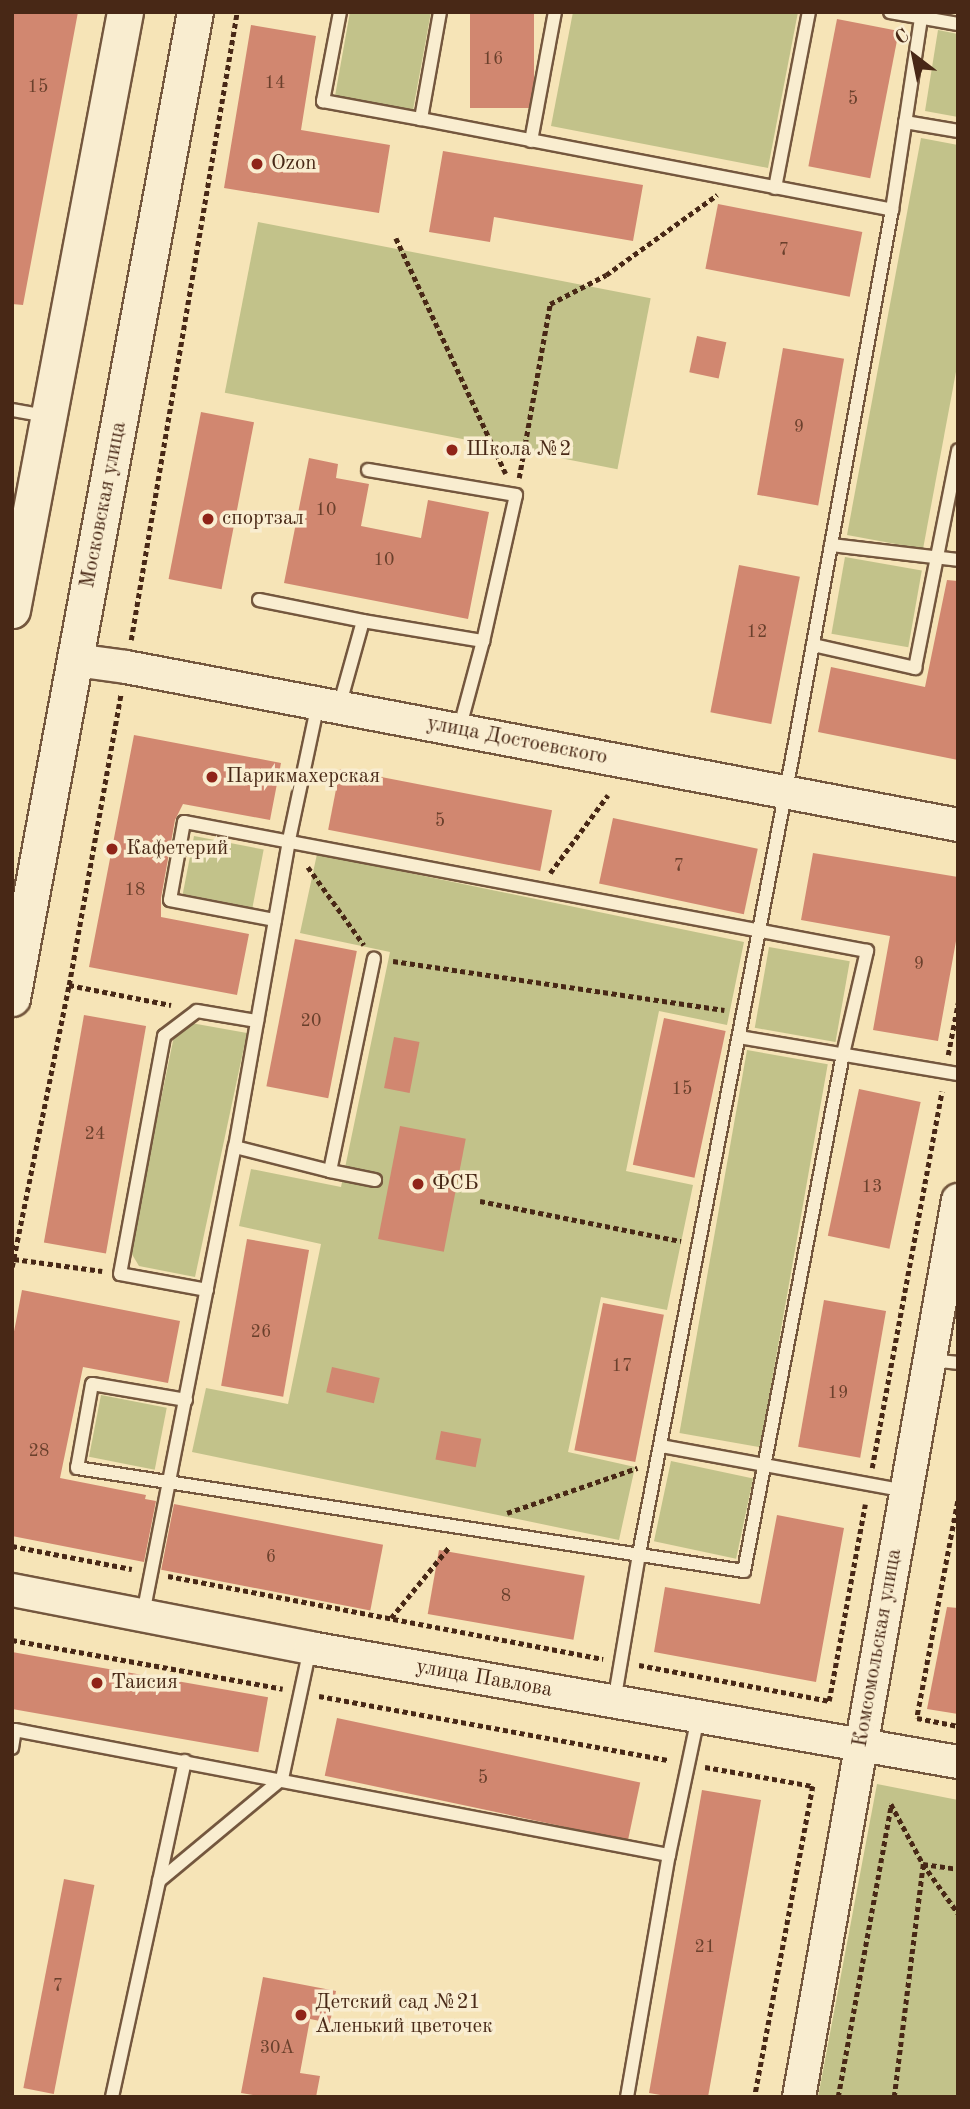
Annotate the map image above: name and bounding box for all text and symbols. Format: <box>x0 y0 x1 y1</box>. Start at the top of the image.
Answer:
north arrow <box>879 21 949 91</box>
text: С <box>892 26 913 49</box>
house number: 16 <box>483 48 503 70</box>
house number: 14 <box>265 72 285 94</box>
house number: 15 <box>28 76 48 98</box>
house number: 5 <box>848 88 858 110</box>
place label: Ozon <box>271 151 317 177</box>
marker: Ozon <box>249 156 265 172</box>
house number: 7 <box>779 239 789 261</box>
house number: 9 <box>794 416 804 438</box>
street label: Московская улица <box>76 420 132 590</box>
place label: Школа №2 <box>466 437 572 463</box>
marker: Школа №2 <box>444 442 460 458</box>
house number: 10 <box>316 499 336 521</box>
place label: спортзал <box>222 506 304 532</box>
marker: спортзал <box>200 511 216 527</box>
house number: 10 <box>374 549 394 571</box>
house number: 12 <box>747 621 767 643</box>
street label: улица Достоевского <box>425 711 609 771</box>
place label: Парикмахерская <box>226 764 380 790</box>
marker: Парикмахерская <box>204 769 220 785</box>
house number: 5 <box>435 810 445 832</box>
place label: Кафетерий <box>126 836 228 862</box>
marker: Кафетерий <box>104 841 120 857</box>
house number: 7 <box>674 855 684 877</box>
house number: 18 <box>125 879 145 901</box>
house number: 9 <box>914 953 924 975</box>
house number: 20 <box>301 1010 321 1032</box>
house number: 15 <box>672 1078 692 1100</box>
house number: 24 <box>85 1123 105 1145</box>
place label: ФСБ <box>432 1171 479 1197</box>
marker: ФСБ <box>410 1176 426 1192</box>
house number: 13 <box>862 1176 882 1198</box>
house number: 26 <box>251 1321 271 1343</box>
house number: 17 <box>612 1355 632 1377</box>
house number: 19 <box>828 1382 848 1404</box>
house number: 28 <box>29 1440 49 1462</box>
house number: 6 <box>266 1546 276 1568</box>
street label: Комсомольская улица <box>848 1547 908 1749</box>
house number: 8 <box>501 1585 511 1607</box>
street label: улица Павлова <box>414 1655 554 1703</box>
place label: Таисия <box>111 1670 178 1696</box>
marker: Таисия <box>89 1675 105 1691</box>
house number: 5 <box>478 1767 488 1789</box>
house number: 21 <box>695 1936 715 1958</box>
house number: 7 <box>53 1975 63 1997</box>
place label: Детский сад №21 Аленький цветочек <box>315 1990 493 2040</box>
marker: Детский сад №21 Аленький цветочек <box>293 2007 309 2023</box>
house number: 30А <box>260 2037 294 2059</box>

